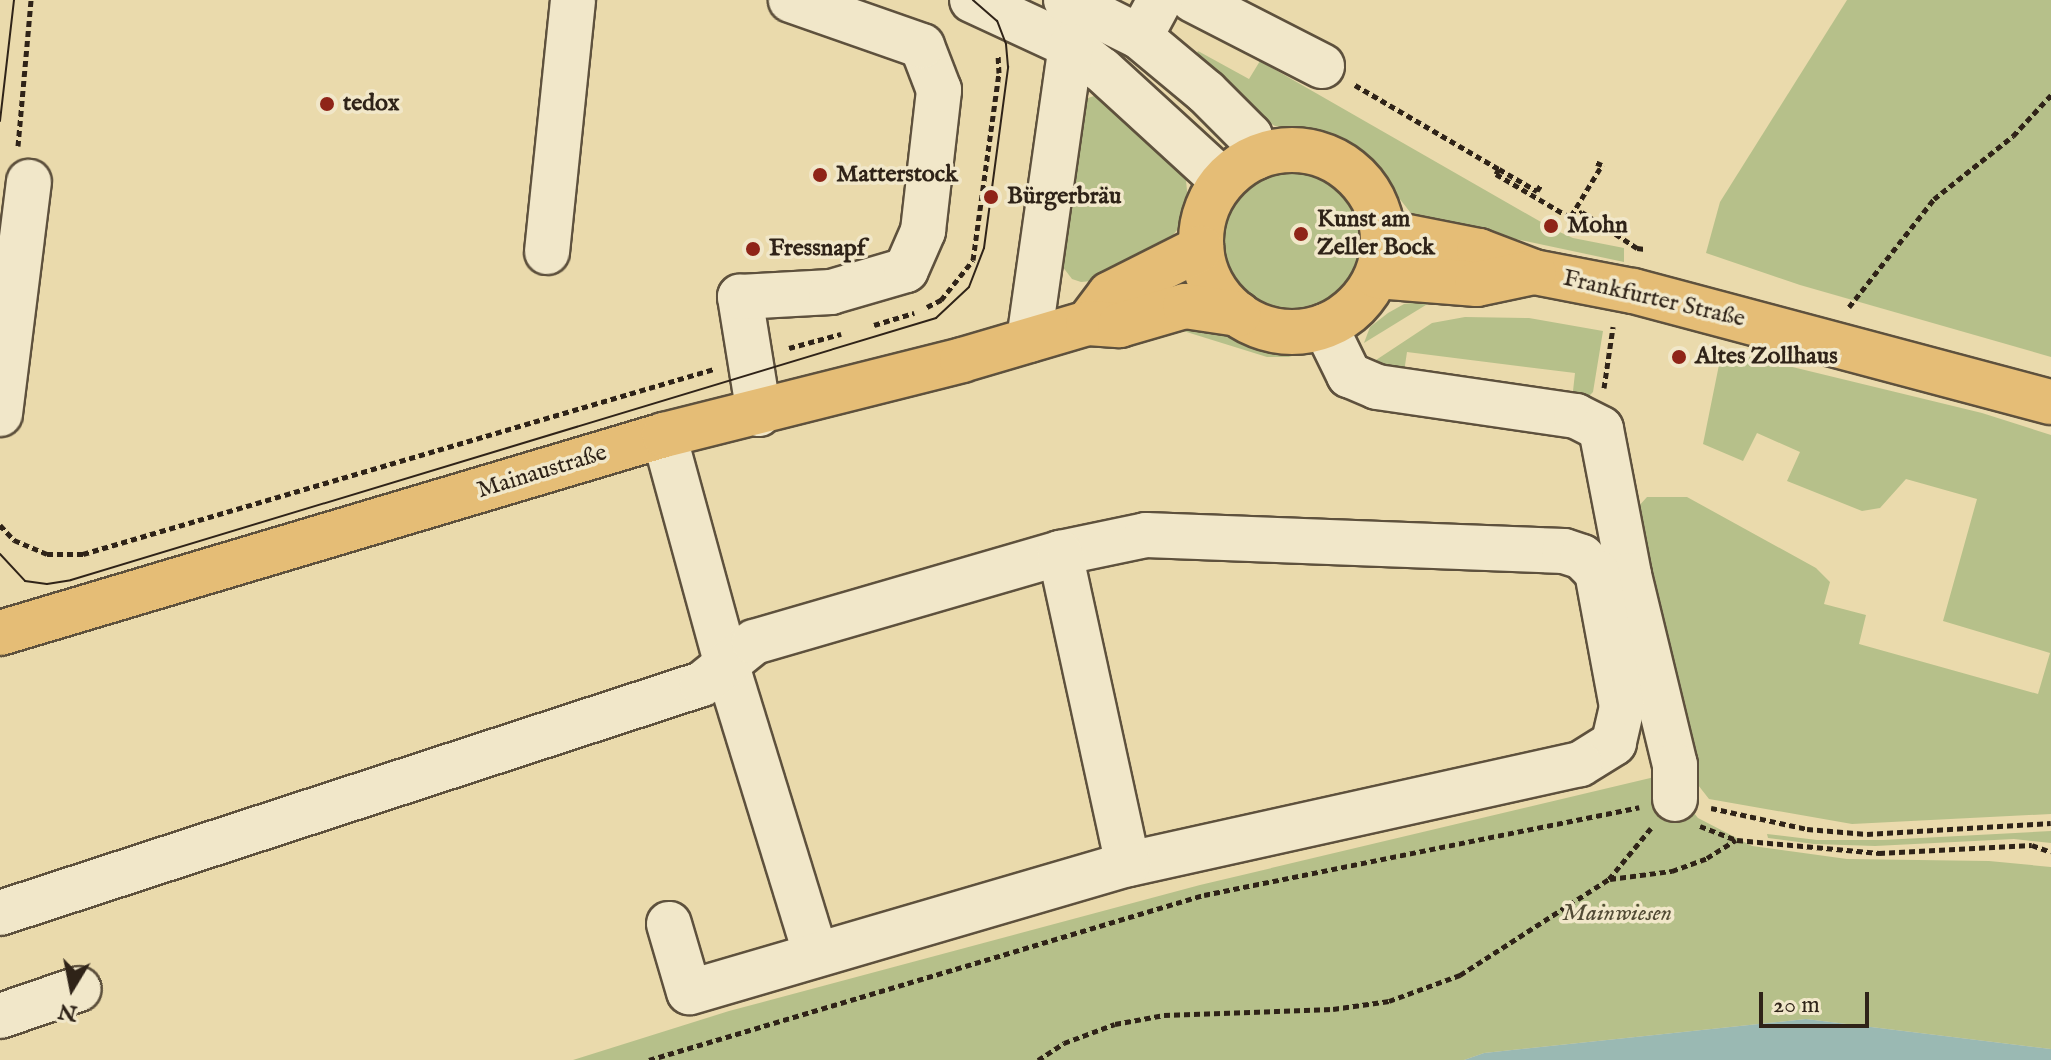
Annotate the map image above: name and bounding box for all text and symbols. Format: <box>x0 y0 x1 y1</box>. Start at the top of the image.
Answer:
place label: tedox <box>343 90 399 118</box>
marker: tedox <box>318 95 336 113</box>
place label: Matterstock <box>836 161 958 189</box>
marker: Matterstock <box>811 166 829 184</box>
place label: Bürgerbräu <box>1007 183 1121 211</box>
marker: Bürgerbräu <box>982 188 1000 206</box>
place label: Kunst am Zeller Bock <box>1317 206 1435 262</box>
place label: Mohn <box>1567 212 1628 240</box>
marker: Mohn <box>1542 217 1560 235</box>
marker: Kunst am Zeller Bock <box>1292 225 1310 243</box>
place label: Fressnapf <box>769 235 865 263</box>
marker: Fressnapf <box>744 240 762 258</box>
street label: Frankfurter Straße <box>1560 264 1748 334</box>
place label: Altes Zollhaus <box>1695 343 1838 371</box>
marker: Altes Zollhaus <box>1670 348 1688 366</box>
street label: Mainaustraße <box>474 439 610 505</box>
park label: Mainwiesen <box>1562 900 1672 928</box>
north arrow <box>32 948 112 1028</box>
scale bar <box>1763 976 1873 1026</box>
text: 20 m <box>1773 990 1820 1021</box>
text: N <box>56 996 80 1027</box>

